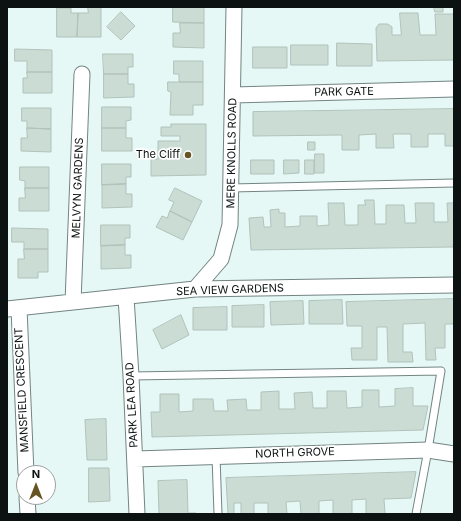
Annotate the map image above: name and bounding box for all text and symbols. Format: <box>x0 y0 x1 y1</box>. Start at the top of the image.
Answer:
street label: PARK GATE <box>314 85 374 99</box>
street label: MERE KNOLLS ROAD <box>224 98 240 208</box>
street label: MELVYN GARDENS <box>70 137 86 239</box>
place label: The Cliff <box>136 148 180 162</box>
marker: The Cliff <box>183 150 193 160</box>
street label: SEA VIEW GARDENS <box>176 282 284 298</box>
street label: MANSFIELD CRESCENT <box>12 327 32 453</box>
street label: PARK LEA ROAD <box>123 362 141 448</box>
street label: NORTH GROVE <box>255 445 335 461</box>
north arrow <box>16 465 56 505</box>
text: N <box>32 467 40 481</box>

